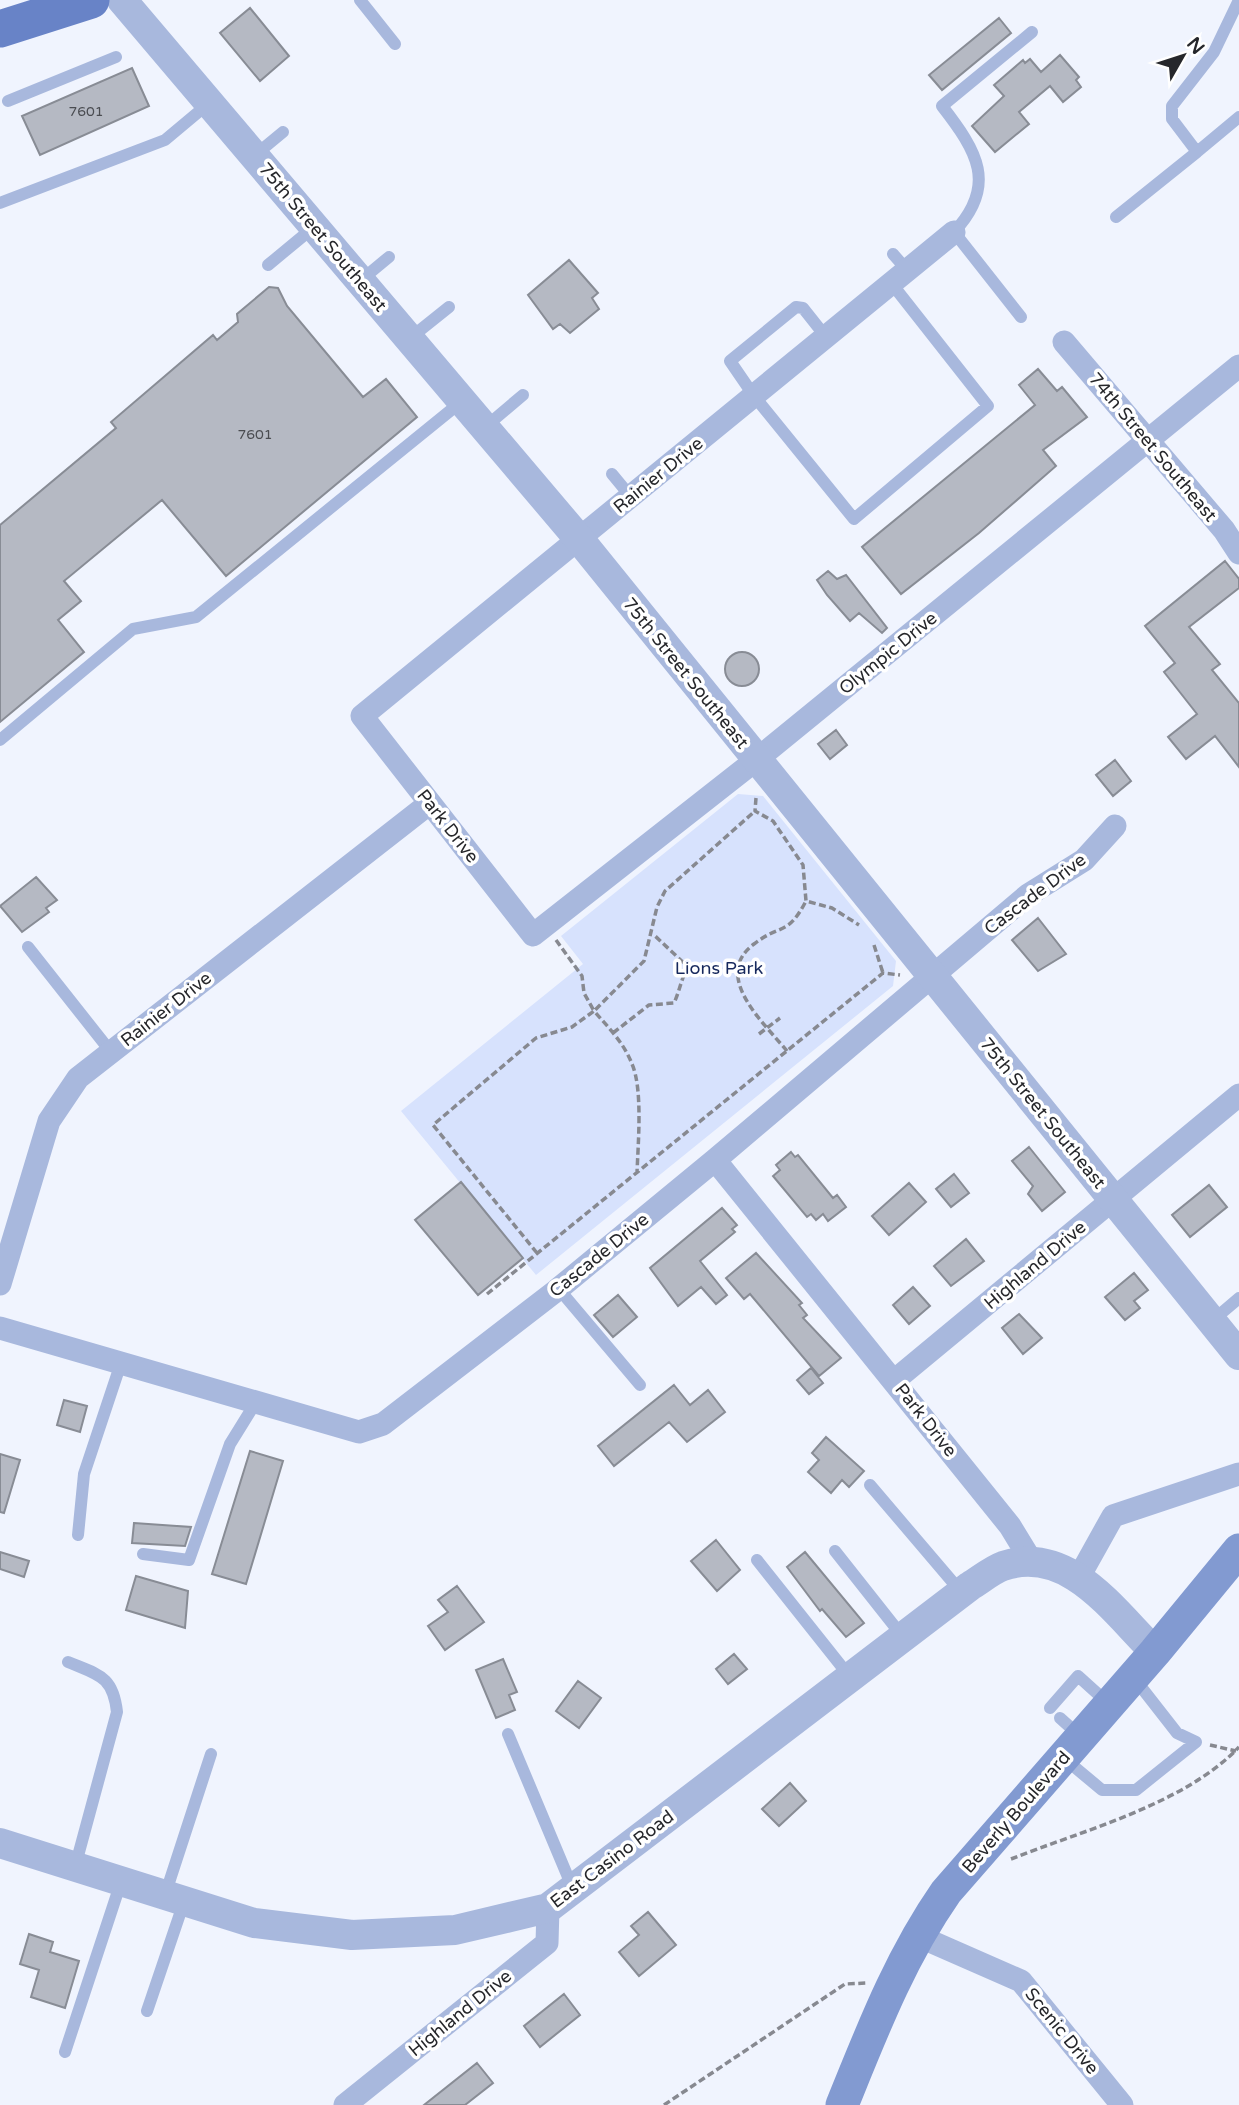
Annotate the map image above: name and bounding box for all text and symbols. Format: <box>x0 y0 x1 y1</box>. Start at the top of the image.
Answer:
north arrow <box>1148 21 1218 91</box>
text: N <box>1182 33 1209 59</box>
house number: 7601 <box>68 103 104 120</box>
street label: 75th Street Southeast <box>254 158 392 316</box>
street label: 74th Street Southeast <box>1084 368 1222 526</box>
house number: 7601 <box>237 426 273 443</box>
street label: Rainier Drive <box>609 432 707 518</box>
street label: 75th Street Southeast <box>618 593 754 753</box>
street label: Olympic Drive <box>835 607 941 699</box>
street label: Park Drive <box>412 785 484 867</box>
street label: Cascade Drive <box>980 849 1090 939</box>
park label: Lions Park <box>675 957 763 979</box>
street label: Rainier Drive <box>116 967 216 1051</box>
street label: 75th Street Southeast <box>975 1033 1111 1193</box>
street label: Cascade Drive <box>545 1208 653 1302</box>
street label: Highland Drive <box>980 1216 1090 1314</box>
street label: Park Drive <box>890 1379 962 1461</box>
street label: Beverly Boulevard <box>957 1747 1075 1877</box>
street label: East Casino Road <box>546 1805 678 1913</box>
street label: Highland Drive <box>404 1965 516 2061</box>
street label: Scenic Drive <box>1020 1983 1104 2079</box>

